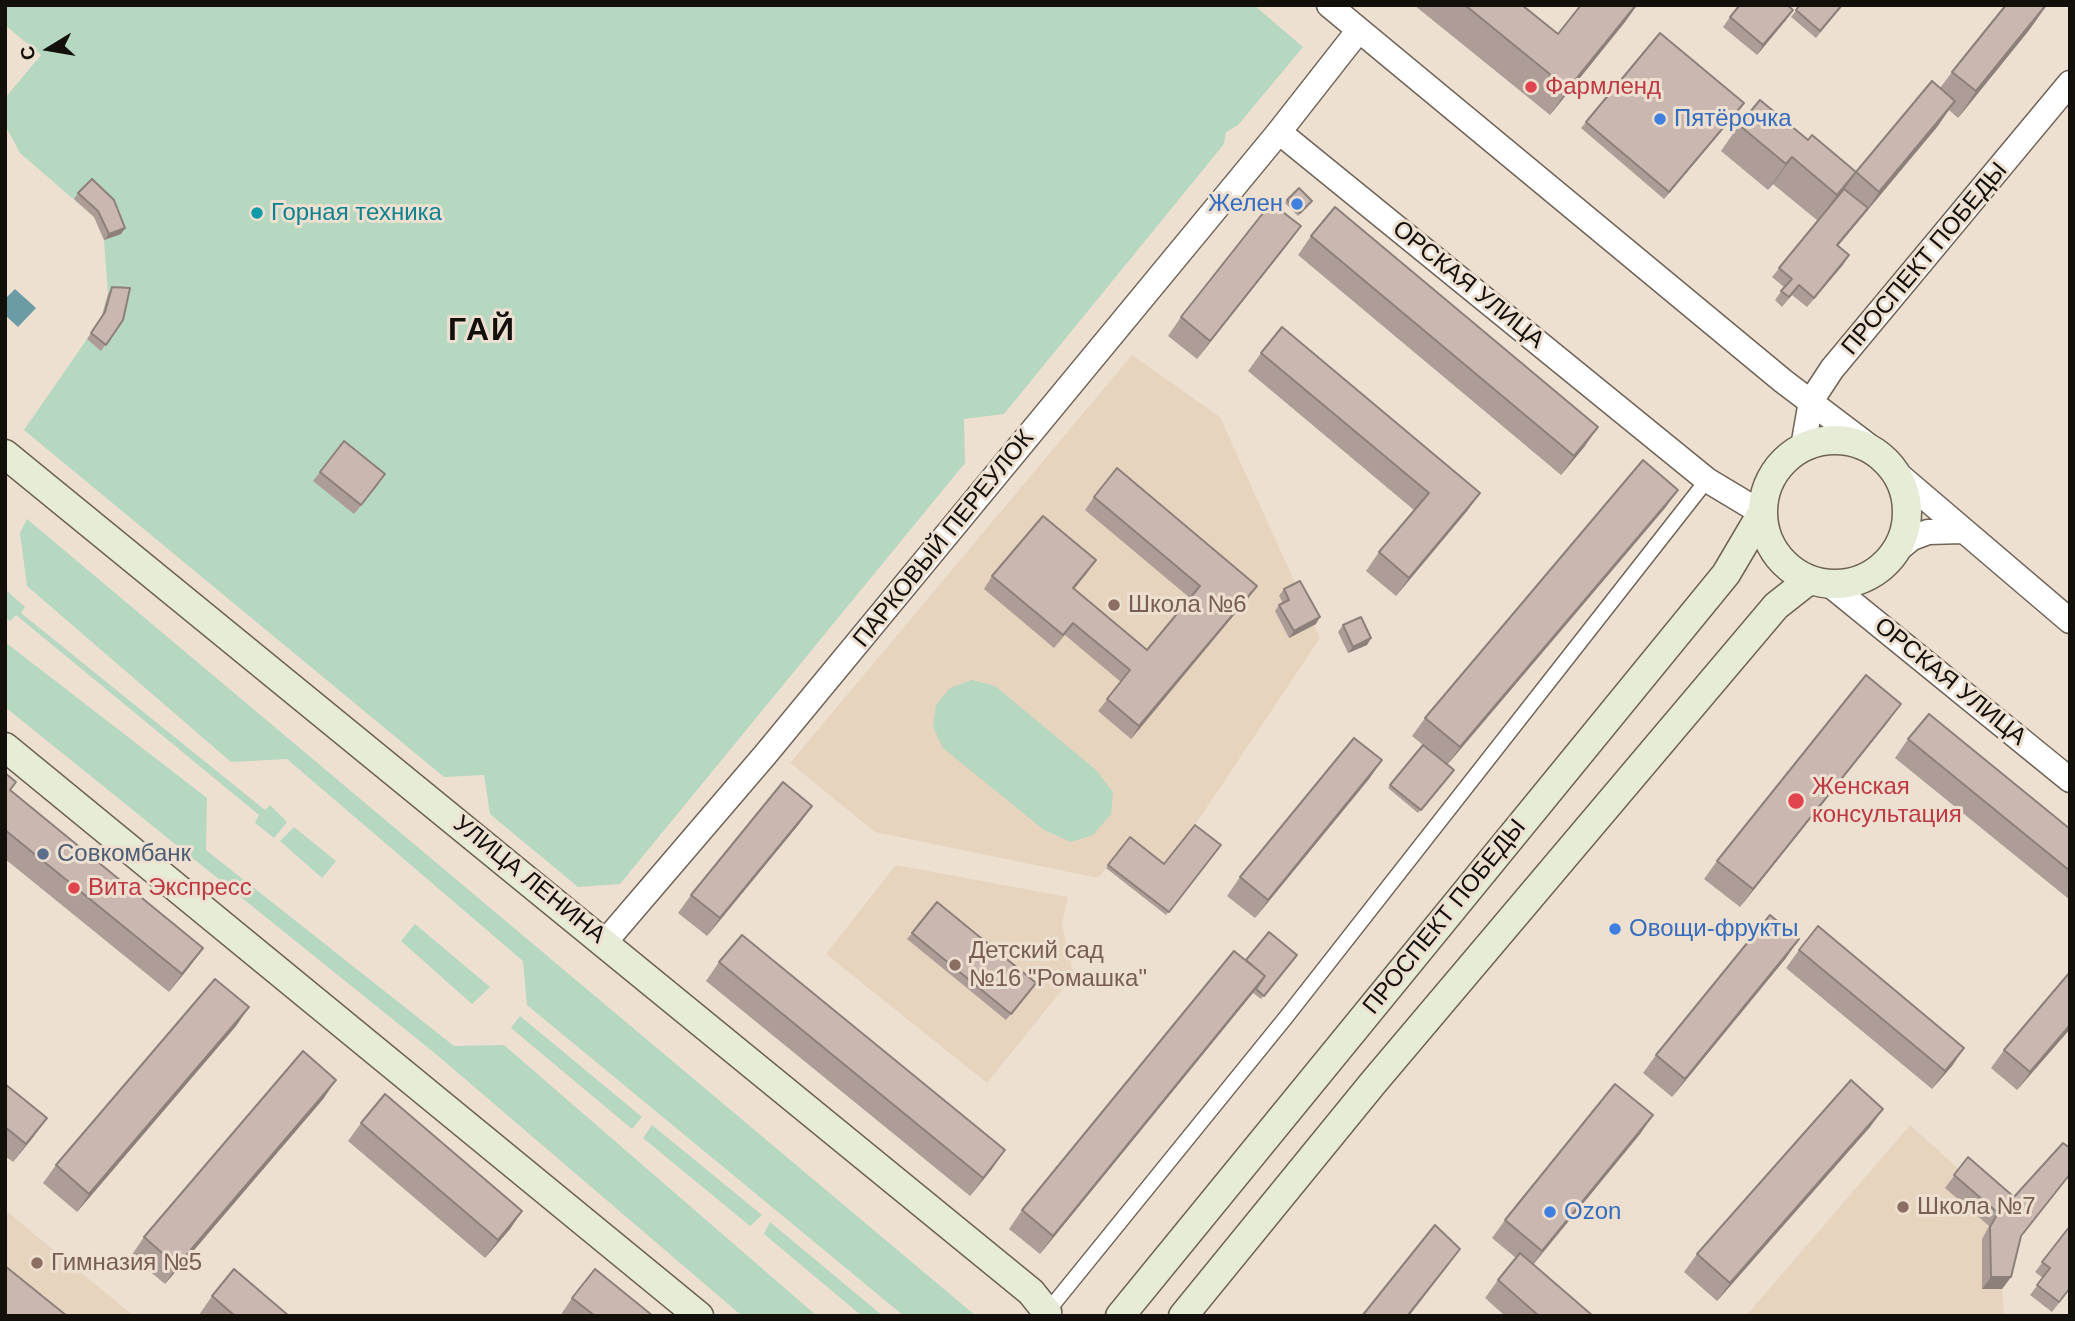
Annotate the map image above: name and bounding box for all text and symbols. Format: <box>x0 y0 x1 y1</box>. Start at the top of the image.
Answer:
north arrow <box>14 14 84 84</box>
text: С <box>16 44 40 62</box>
place label: Фармленд <box>1545 73 1661 101</box>
marker: Фармленд <box>1523 79 1539 95</box>
place label: Пятёрочка <box>1674 105 1792 133</box>
marker: Пятёрочка <box>1652 111 1668 127</box>
street label: ПРОСПЕКТ ПОБЕДЫ <box>1836 157 2014 361</box>
place label: Желен <box>1208 190 1283 218</box>
marker: Желен <box>1289 196 1305 212</box>
place label: Горная техника <box>271 199 442 227</box>
marker: Горная техника <box>249 205 265 221</box>
street label: ОРСКАЯ УЛИЦА <box>1386 215 1550 355</box>
district label: ГАЙ <box>448 312 516 350</box>
street label: ПАРКОВЫЙ ПЕРЕУЛОК <box>848 425 1040 653</box>
place label: Школа №6 <box>1128 591 1247 619</box>
marker: Школа №6 <box>1106 597 1122 613</box>
street label: ОРСКАЯ УЛИЦА <box>1868 612 2032 752</box>
place label: Женская консультация <box>1812 773 1962 829</box>
marker: Женская консультация <box>1786 791 1806 811</box>
street label: УЛИЦА ЛЕНИНА <box>447 810 611 950</box>
street label: ПРОСПЕКТ ПОБЕДЫ <box>1358 814 1532 1020</box>
place label: Совкомбанк <box>57 840 191 868</box>
marker: Совкомбанк <box>35 846 51 862</box>
place label: Вита Экспресс <box>88 874 252 902</box>
marker: Вита Экспресс <box>66 880 82 896</box>
place label: Овощи-фрукты <box>1629 915 1798 943</box>
marker: Овощи-фрукты <box>1607 921 1623 937</box>
place label: Детский сад №16 "Ромашка" <box>969 937 1147 993</box>
marker: Детский сад №16 "Ромашка" <box>947 957 963 973</box>
place label: Школа №7 <box>1917 1193 2036 1221</box>
place label: Ozon <box>1564 1198 1621 1226</box>
marker: Школа №7 <box>1895 1199 1911 1215</box>
marker: Ozon <box>1542 1204 1558 1220</box>
place label: Гимназия №5 <box>51 1249 202 1277</box>
marker: Гимназия №5 <box>29 1255 45 1271</box>

